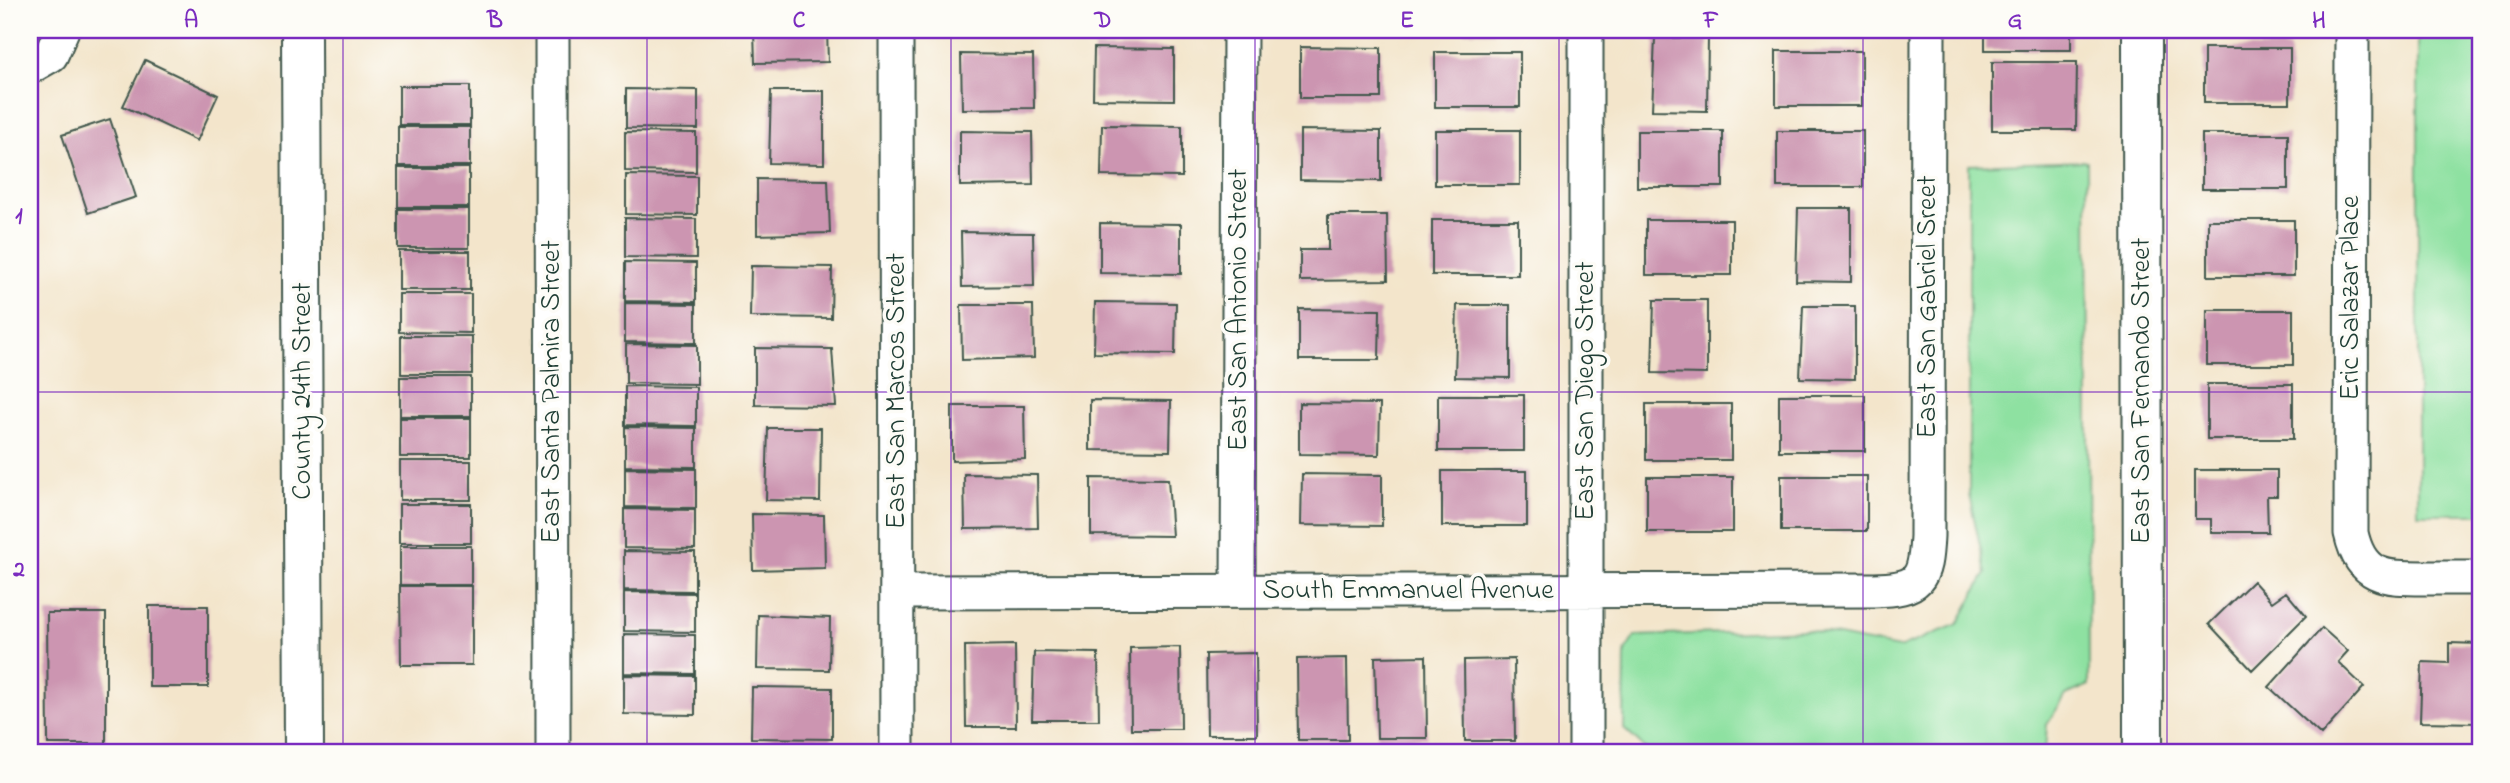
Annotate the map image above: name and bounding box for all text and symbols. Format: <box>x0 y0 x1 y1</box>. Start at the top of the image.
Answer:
text: A <box>184 5 198 38</box>
text: B <box>486 5 503 38</box>
text: C <box>793 5 806 38</box>
text: D <box>1094 5 1111 38</box>
text: E <box>1400 5 1414 38</box>
text: F <box>1703 5 1719 38</box>
text: G <box>2008 5 2022 38</box>
text: H <box>2312 5 2326 38</box>
street label: East San Antonio Street <box>1219 169 1260 451</box>
street label: East San Gabriel Sreet <box>1908 175 1949 439</box>
street label: Eric Salazar Place <box>2331 195 2372 400</box>
text: 1 <box>15 201 23 234</box>
street label: East San Fernando Street <box>2122 238 2163 544</box>
street label: East Santa Palmira Street <box>532 240 573 544</box>
street label: East San Marcos Street <box>877 253 918 529</box>
street label: East San Diego Street <box>1566 261 1607 521</box>
street label: County 24th Street <box>283 282 324 500</box>
text: 2 <box>12 554 25 587</box>
street label: South Emmanuel Avenue <box>1262 571 1554 612</box>

